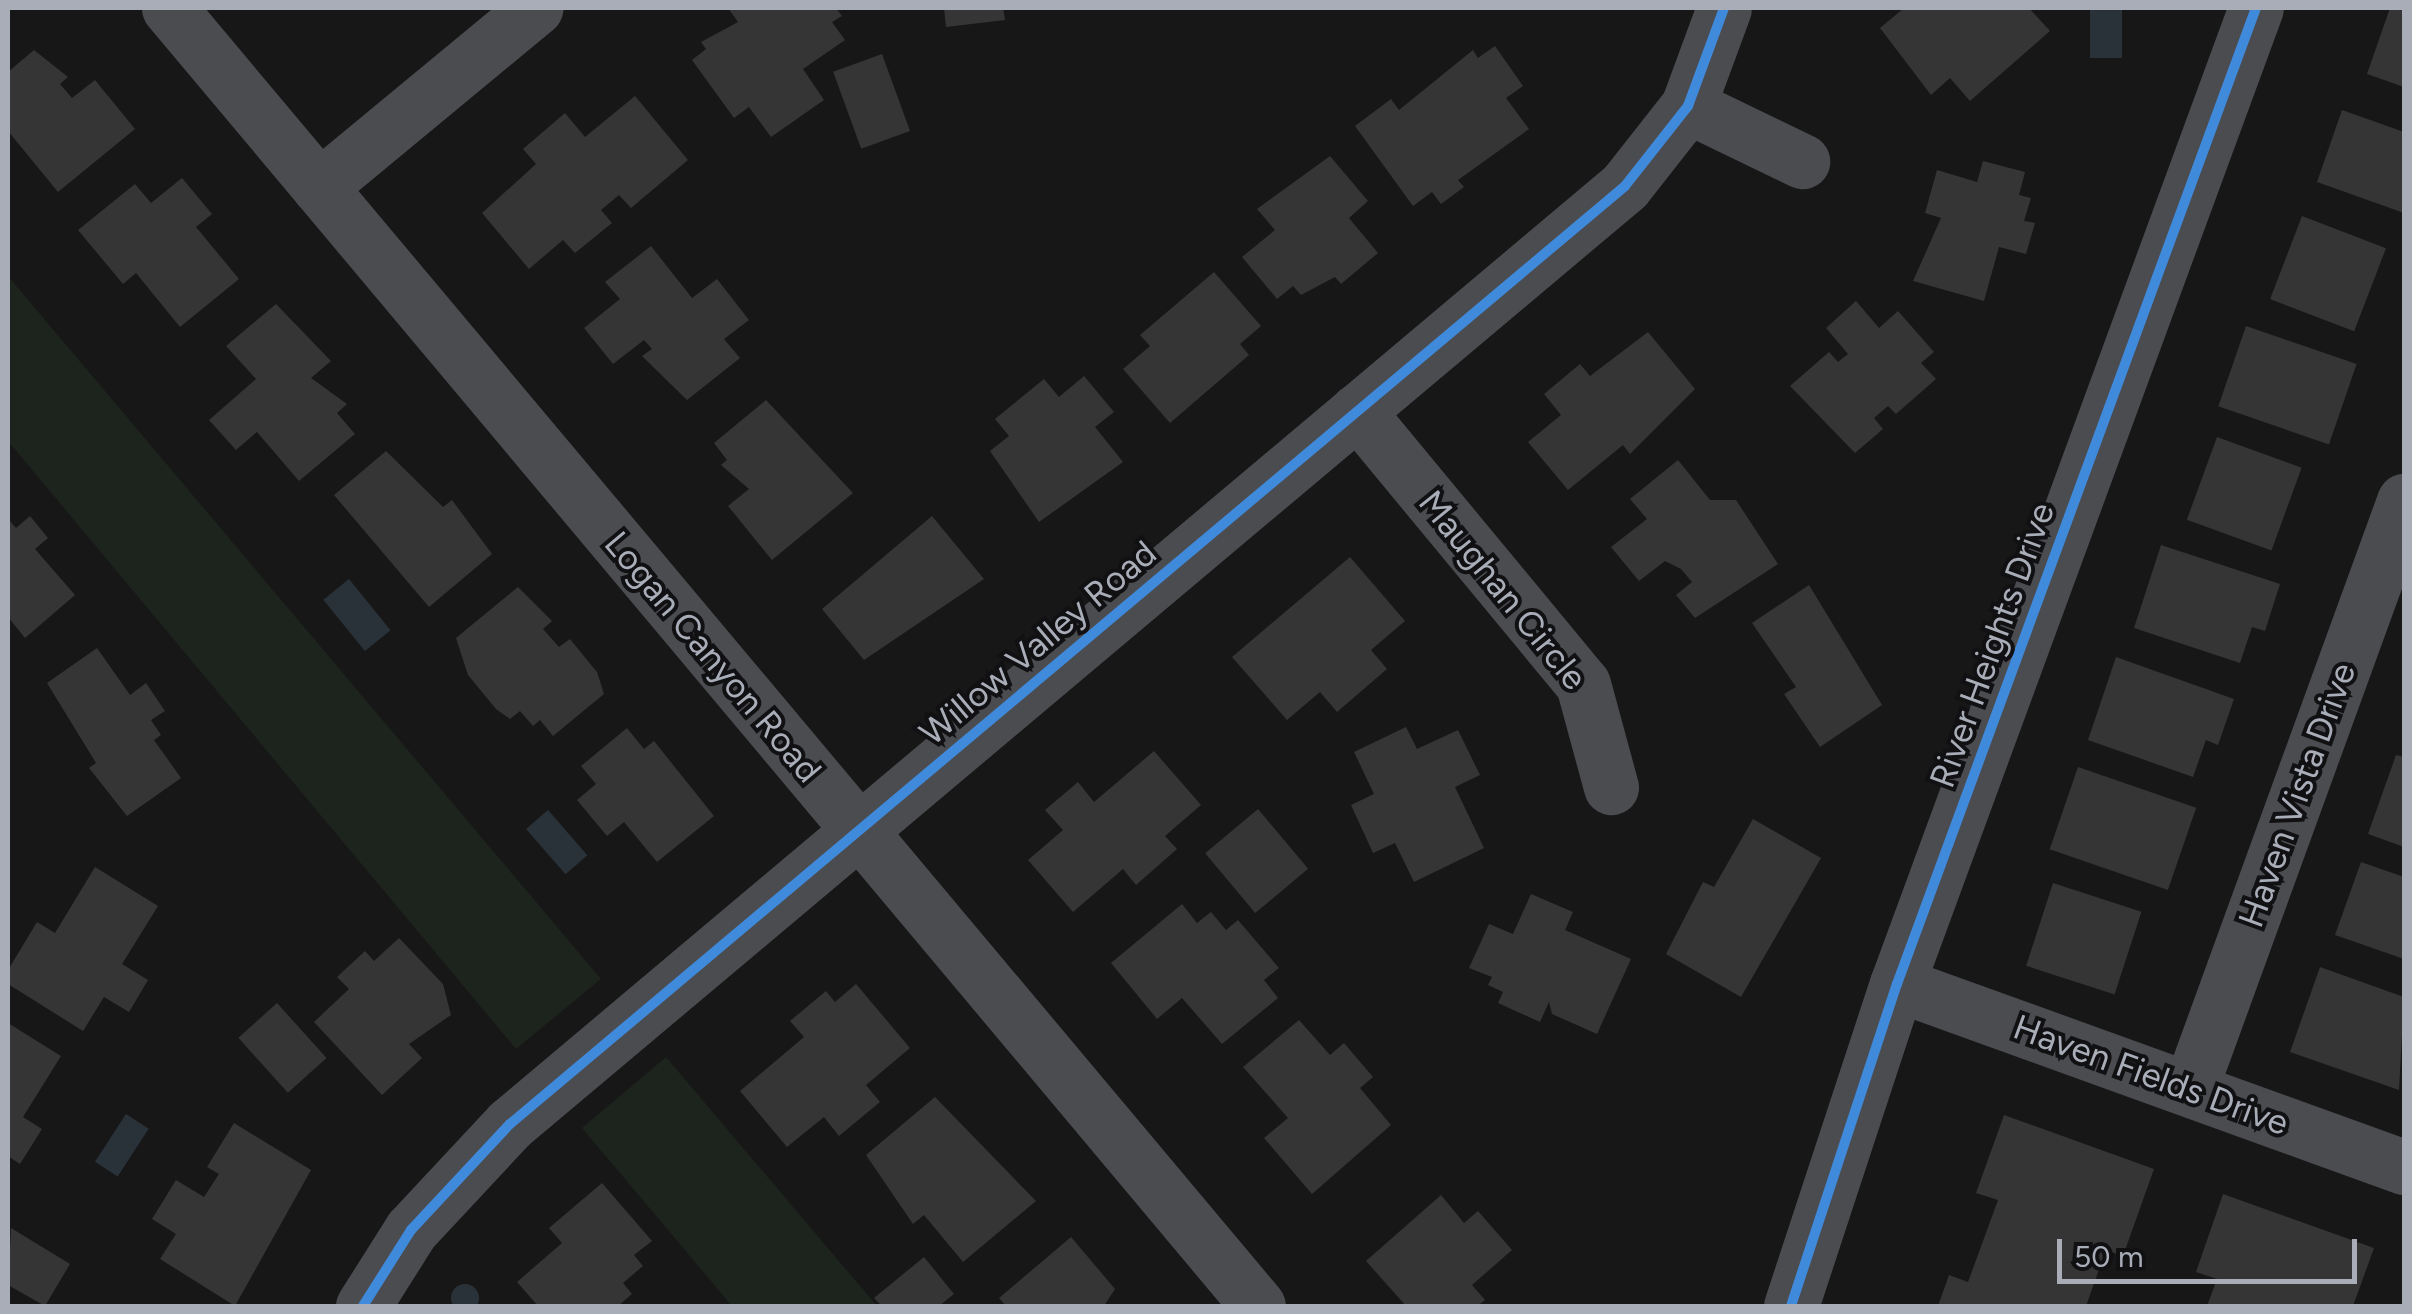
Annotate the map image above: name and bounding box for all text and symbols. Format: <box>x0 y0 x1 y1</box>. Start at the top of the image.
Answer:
street label: Maughan Circle <box>1410 482 1596 698</box>
street label: River Heights Drive <box>1921 497 2063 793</box>
street label: Logan Canyon Road <box>596 523 830 791</box>
street label: Willow Valley Road <box>911 532 1165 754</box>
street label: Haven Vista Drive <box>2230 657 2364 933</box>
street label: Haven Fields Drive <box>2008 1006 2294 1144</box>
scale bar <box>2062 1219 2362 1281</box>
text: 50 m <box>2074 1238 2143 1275</box>

